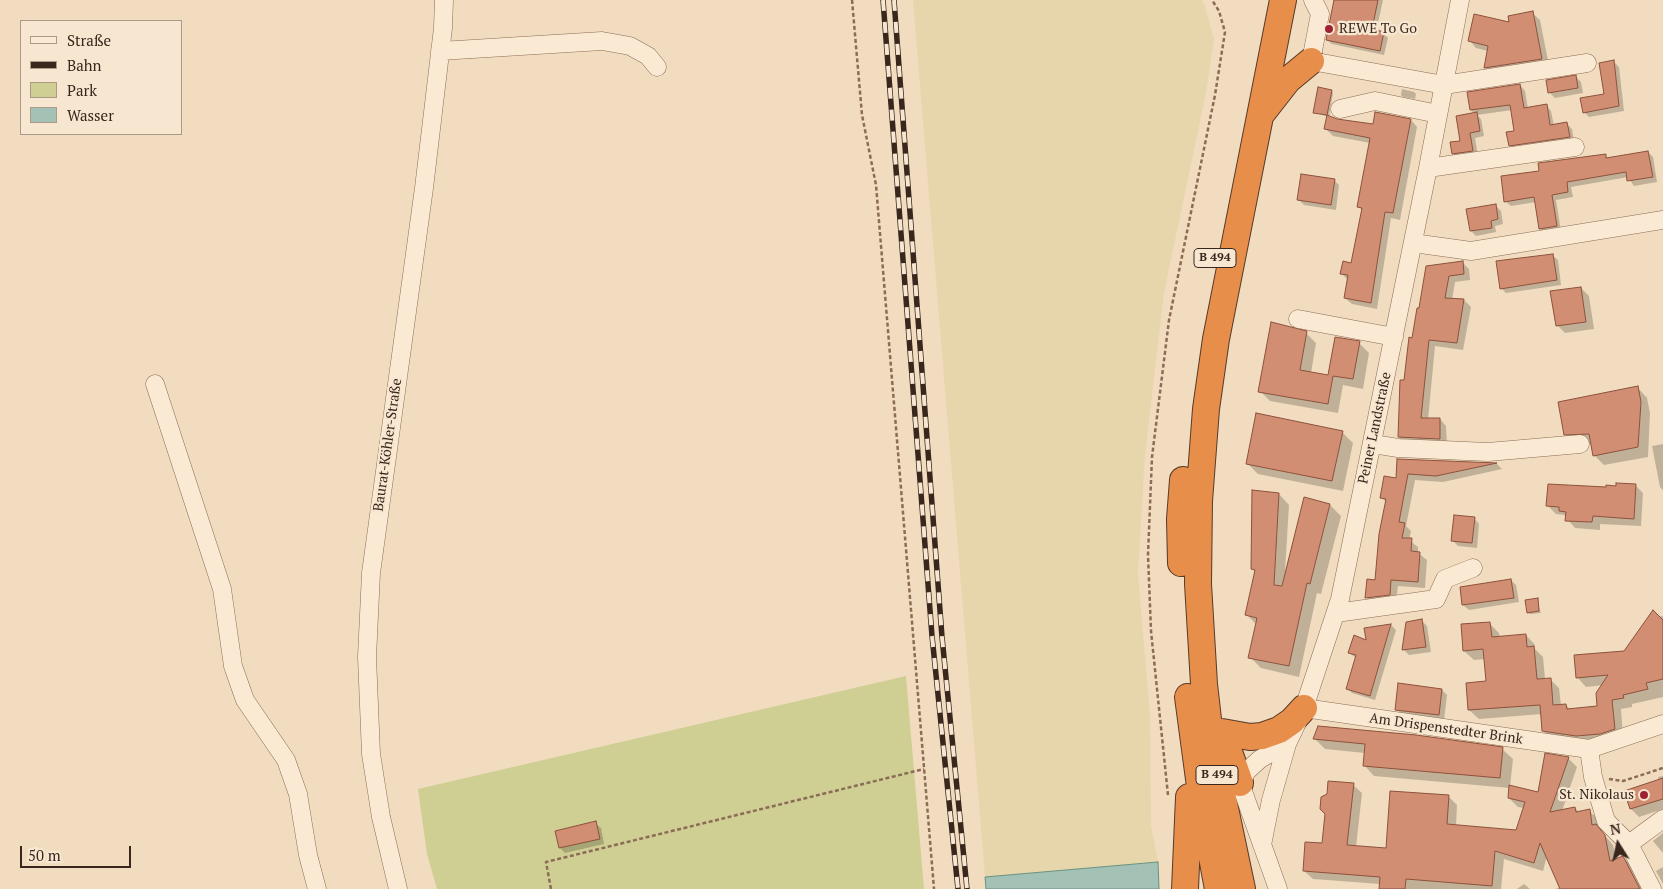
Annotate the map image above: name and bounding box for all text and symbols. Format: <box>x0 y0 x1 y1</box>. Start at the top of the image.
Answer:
legend <box>20 20 182 135</box>
place label: REWE To Go <box>1339 21 1417 37</box>
marker: REWE To Go <box>1323 23 1335 35</box>
text: Straße <box>67 30 111 50</box>
text: Bahn <box>67 55 102 75</box>
text: Park <box>67 80 97 100</box>
text: Wasser <box>67 105 114 125</box>
road number: B 494 <box>1194 248 1236 268</box>
street label: Peiner Landstraße <box>1355 371 1395 485</box>
street label: Baurat-Köhler-Straße <box>370 377 406 513</box>
street label: Am Drispenstedter Brink <box>1368 710 1524 748</box>
road number: B 494 <box>1196 766 1238 784</box>
place label: St. Nikolaus <box>1559 787 1634 803</box>
marker: St. Nikolaus <box>1638 789 1650 801</box>
text: N <box>1608 818 1622 839</box>
north arrow <box>1593 819 1643 869</box>
scale bar <box>22 836 134 868</box>
text: 50 m <box>28 845 61 865</box>

